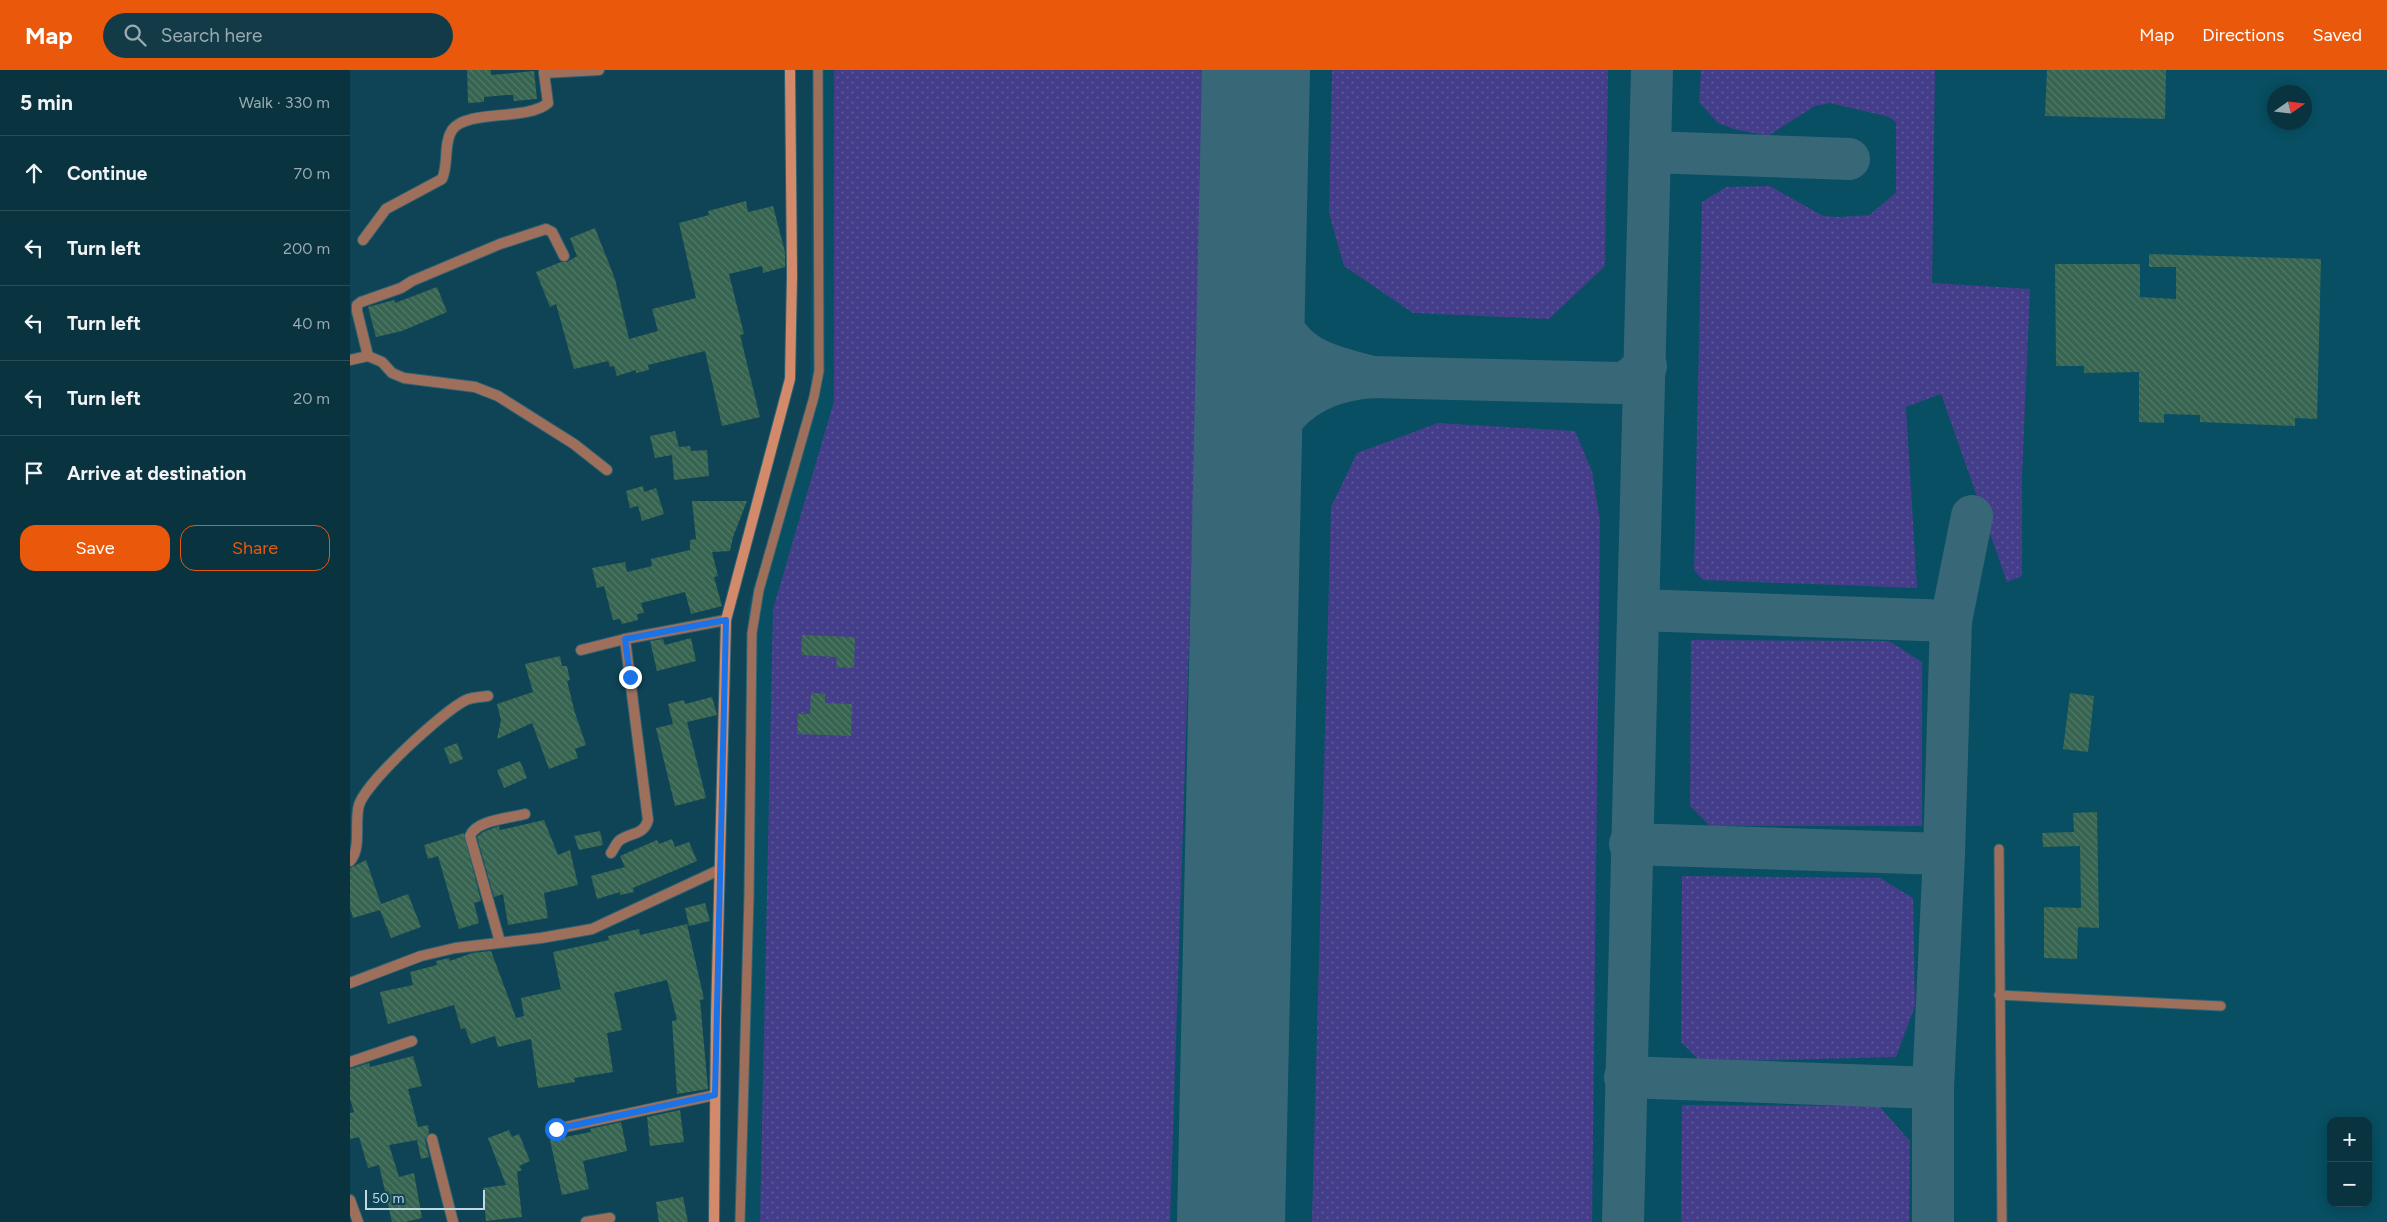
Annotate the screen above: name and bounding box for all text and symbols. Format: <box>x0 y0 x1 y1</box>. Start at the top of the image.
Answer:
search box <box>103 13 453 58</box>
text: Map <box>25 21 73 50</box>
icon: search <box>121 21 149 49</box>
text: Search here <box>161 24 262 47</box>
text: Map <box>2139 24 2174 46</box>
text: Directions <box>2202 24 2284 46</box>
text: Saved <box>2312 24 2362 46</box>
north arrow <box>2267 85 2312 130</box>
text: 5 min <box>20 90 73 115</box>
text: Walk · 330 m <box>239 93 330 112</box>
icon: ahead <box>20 159 48 187</box>
text: Continue <box>67 162 147 185</box>
text: 70 m <box>294 164 330 183</box>
icon: left <box>20 234 48 262</box>
text: Turn left <box>67 237 141 260</box>
text: 200 m <box>283 239 330 258</box>
icon: left <box>20 309 48 337</box>
text: Turn left <box>67 312 141 335</box>
text: 40 m <box>292 314 330 333</box>
icon: left <box>20 384 48 412</box>
text: Turn left <box>67 387 141 410</box>
text: 20 m <box>293 389 330 408</box>
icon: arrive <box>20 459 48 487</box>
text: Arrive at destination <box>67 462 246 485</box>
button: Save <box>20 525 170 571</box>
button: Share <box>180 525 330 571</box>
route end <box>619 666 642 689</box>
map controls <box>2327 1117 2372 1207</box>
button: + <box>2327 1117 2372 1162</box>
route start <box>545 1118 568 1141</box>
button: − <box>2327 1162 2372 1207</box>
scale bar <box>365 1187 485 1210</box>
text: 50 m <box>372 1190 404 1207</box>

